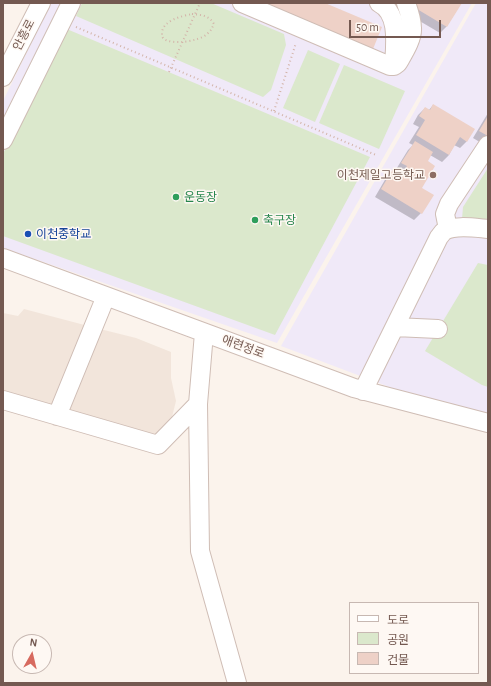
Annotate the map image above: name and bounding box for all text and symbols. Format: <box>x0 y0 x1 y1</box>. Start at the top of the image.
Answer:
scale bar <box>351 12 443 38</box>
street label: 안흥로 <box>10 17 38 53</box>
text: 50 m <box>356 21 379 33</box>
place label: 이천제일고등학교 <box>337 168 425 182</box>
marker: 이천제일고등학교 <box>428 170 438 180</box>
place label: 운동장 <box>184 190 217 204</box>
marker: 운동장 <box>171 192 181 202</box>
place label: 축구장 <box>263 213 296 227</box>
marker: 축구장 <box>250 215 260 225</box>
place label: 이천중학교 <box>36 227 91 241</box>
marker: 이천중학교 <box>23 229 33 239</box>
street label: 애련정로 <box>220 333 266 361</box>
legend <box>349 602 479 674</box>
text: 도로 <box>387 614 409 626</box>
north arrow <box>12 634 52 674</box>
text: 공원 <box>387 634 409 646</box>
text: N <box>29 637 38 649</box>
text: 건물 <box>387 654 409 666</box>

